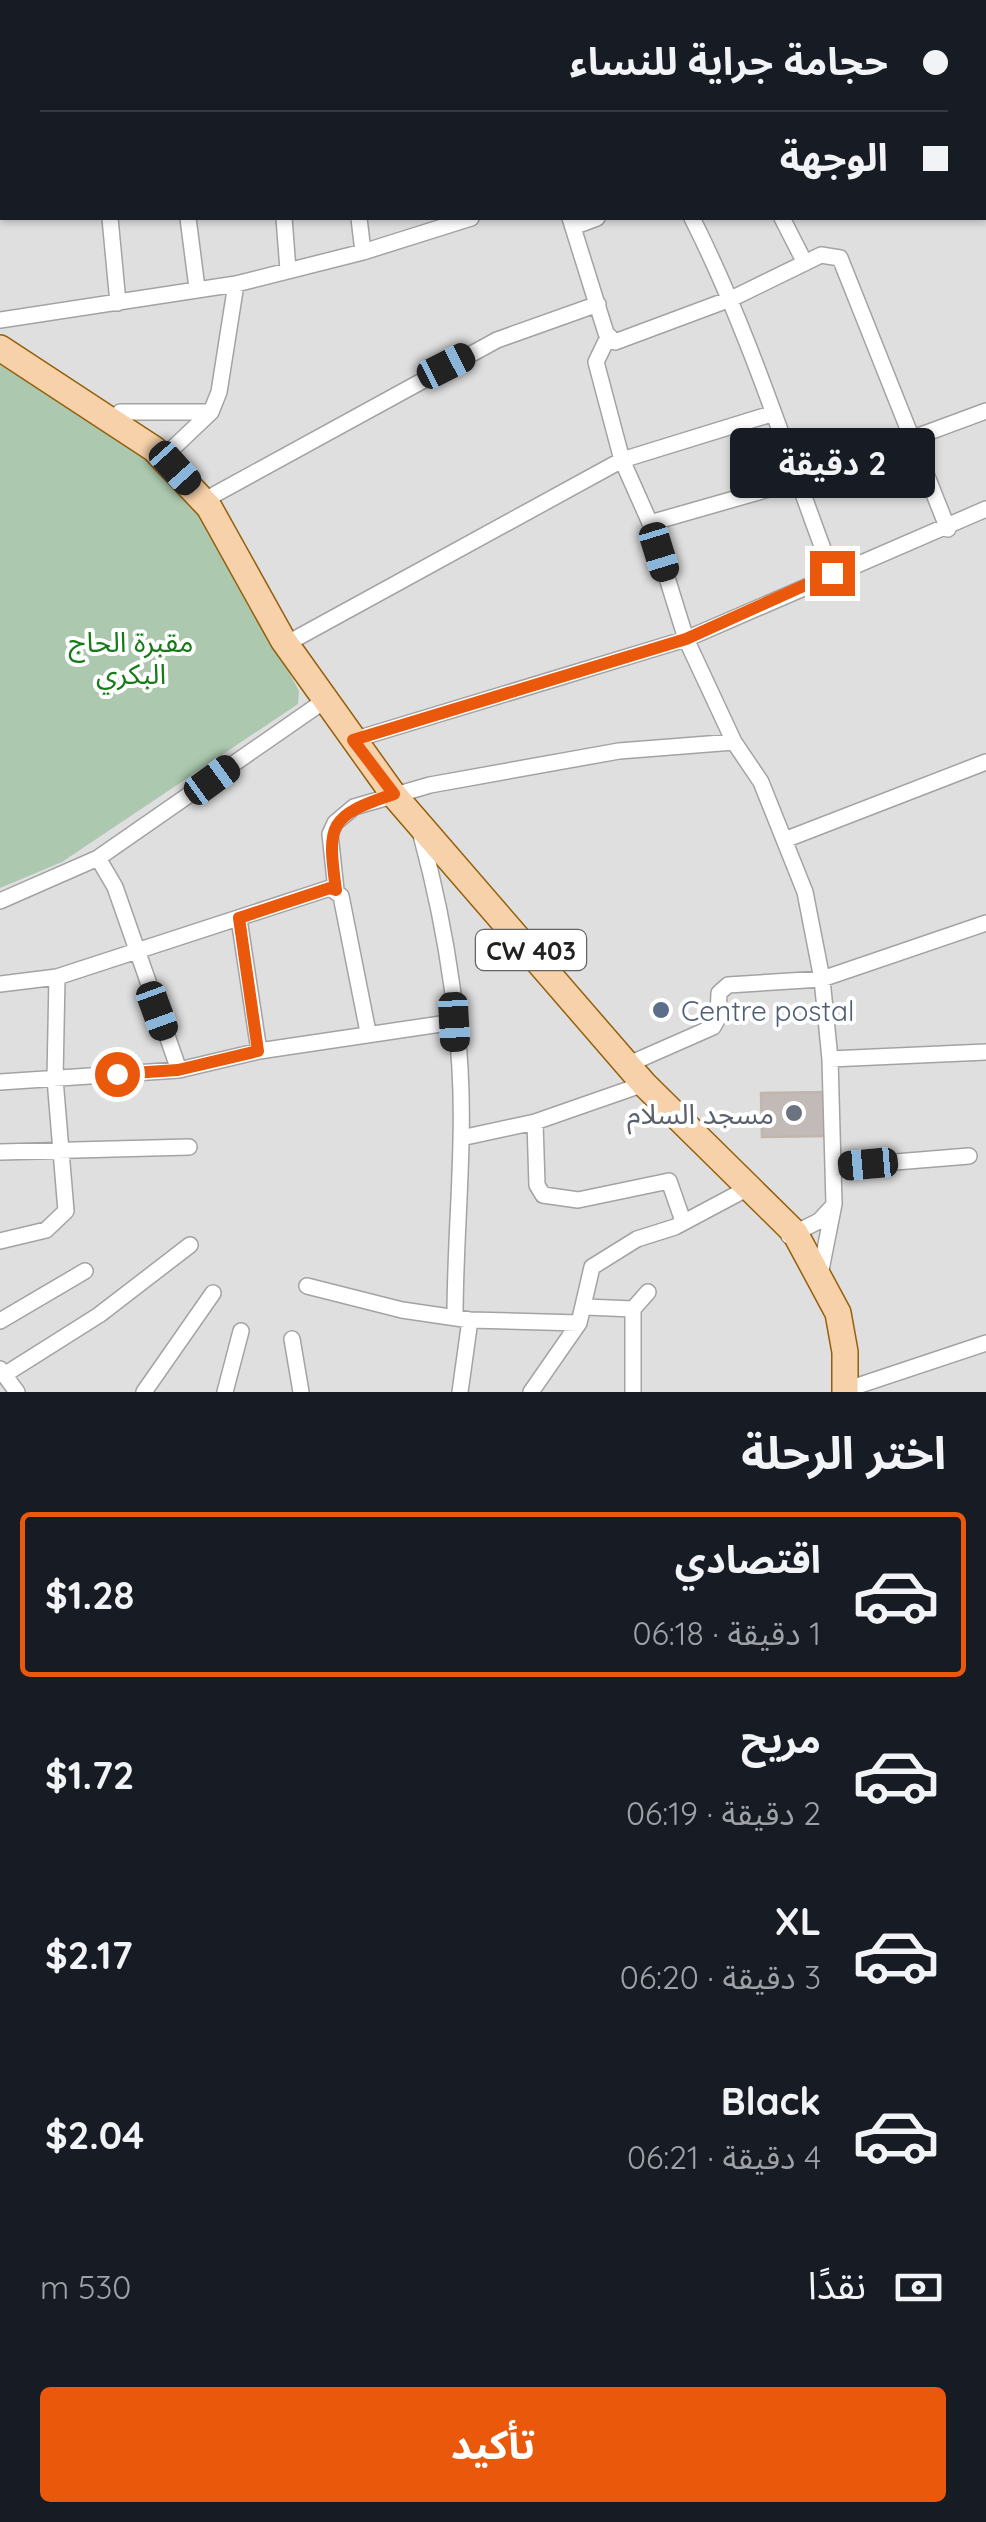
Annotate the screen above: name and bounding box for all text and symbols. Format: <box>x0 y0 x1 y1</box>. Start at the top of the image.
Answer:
text: حجامة جراية للنساء <box>570 37 888 85</box>
text: الوجهة <box>780 133 888 181</box>
car <box>412 339 480 393</box>
callout: 2 دقيقة <box>730 428 934 498</box>
car <box>144 436 206 500</box>
text: 2 دقيقة <box>779 443 886 483</box>
car <box>636 519 682 585</box>
route end <box>810 551 855 596</box>
park label: مقبرة الحاج البكري <box>69 624 193 695</box>
car <box>179 750 245 810</box>
road number: CW 403 <box>476 930 586 970</box>
car <box>133 978 181 1044</box>
car <box>437 991 471 1053</box>
place label: Centre postal <box>681 993 854 1028</box>
marker: Centre postal <box>650 999 672 1021</box>
route start <box>95 1052 140 1097</box>
place label: مسجد السلام <box>627 1096 774 1135</box>
marker: مسجد السلام <box>783 1102 805 1124</box>
car <box>837 1146 899 1182</box>
text: اختر الرحلة <box>741 1424 946 1480</box>
text: اقتصادي <box>675 1535 821 1583</box>
icon: car <box>851 1550 941 1640</box>
text: $1.28 <box>45 1571 134 1619</box>
text: 1 دقيقة · 06:18 <box>632 1613 821 1653</box>
text: مريح <box>741 1715 821 1763</box>
icon: car <box>851 1730 941 1820</box>
text: $1.72 <box>45 1751 134 1799</box>
text: 2 دقيقة · 06:19 <box>626 1793 821 1833</box>
text: XL <box>775 1897 821 1945</box>
icon: car <box>851 1910 941 2000</box>
text: $2.17 <box>45 1931 133 1979</box>
text: 3 دقيقة · 06:20 <box>620 1957 821 1997</box>
text: Black <box>721 2077 821 2125</box>
icon: car <box>851 2090 941 2180</box>
text: $2.04 <box>45 2111 144 2159</box>
text: 4 دقيقة · 06:21 <box>627 2137 821 2177</box>
icon: cash <box>891 2260 946 2315</box>
text: نقدًا <box>808 2261 866 2309</box>
text: 530 m <box>40 2267 131 2307</box>
button: تأكيد <box>40 2387 946 2502</box>

